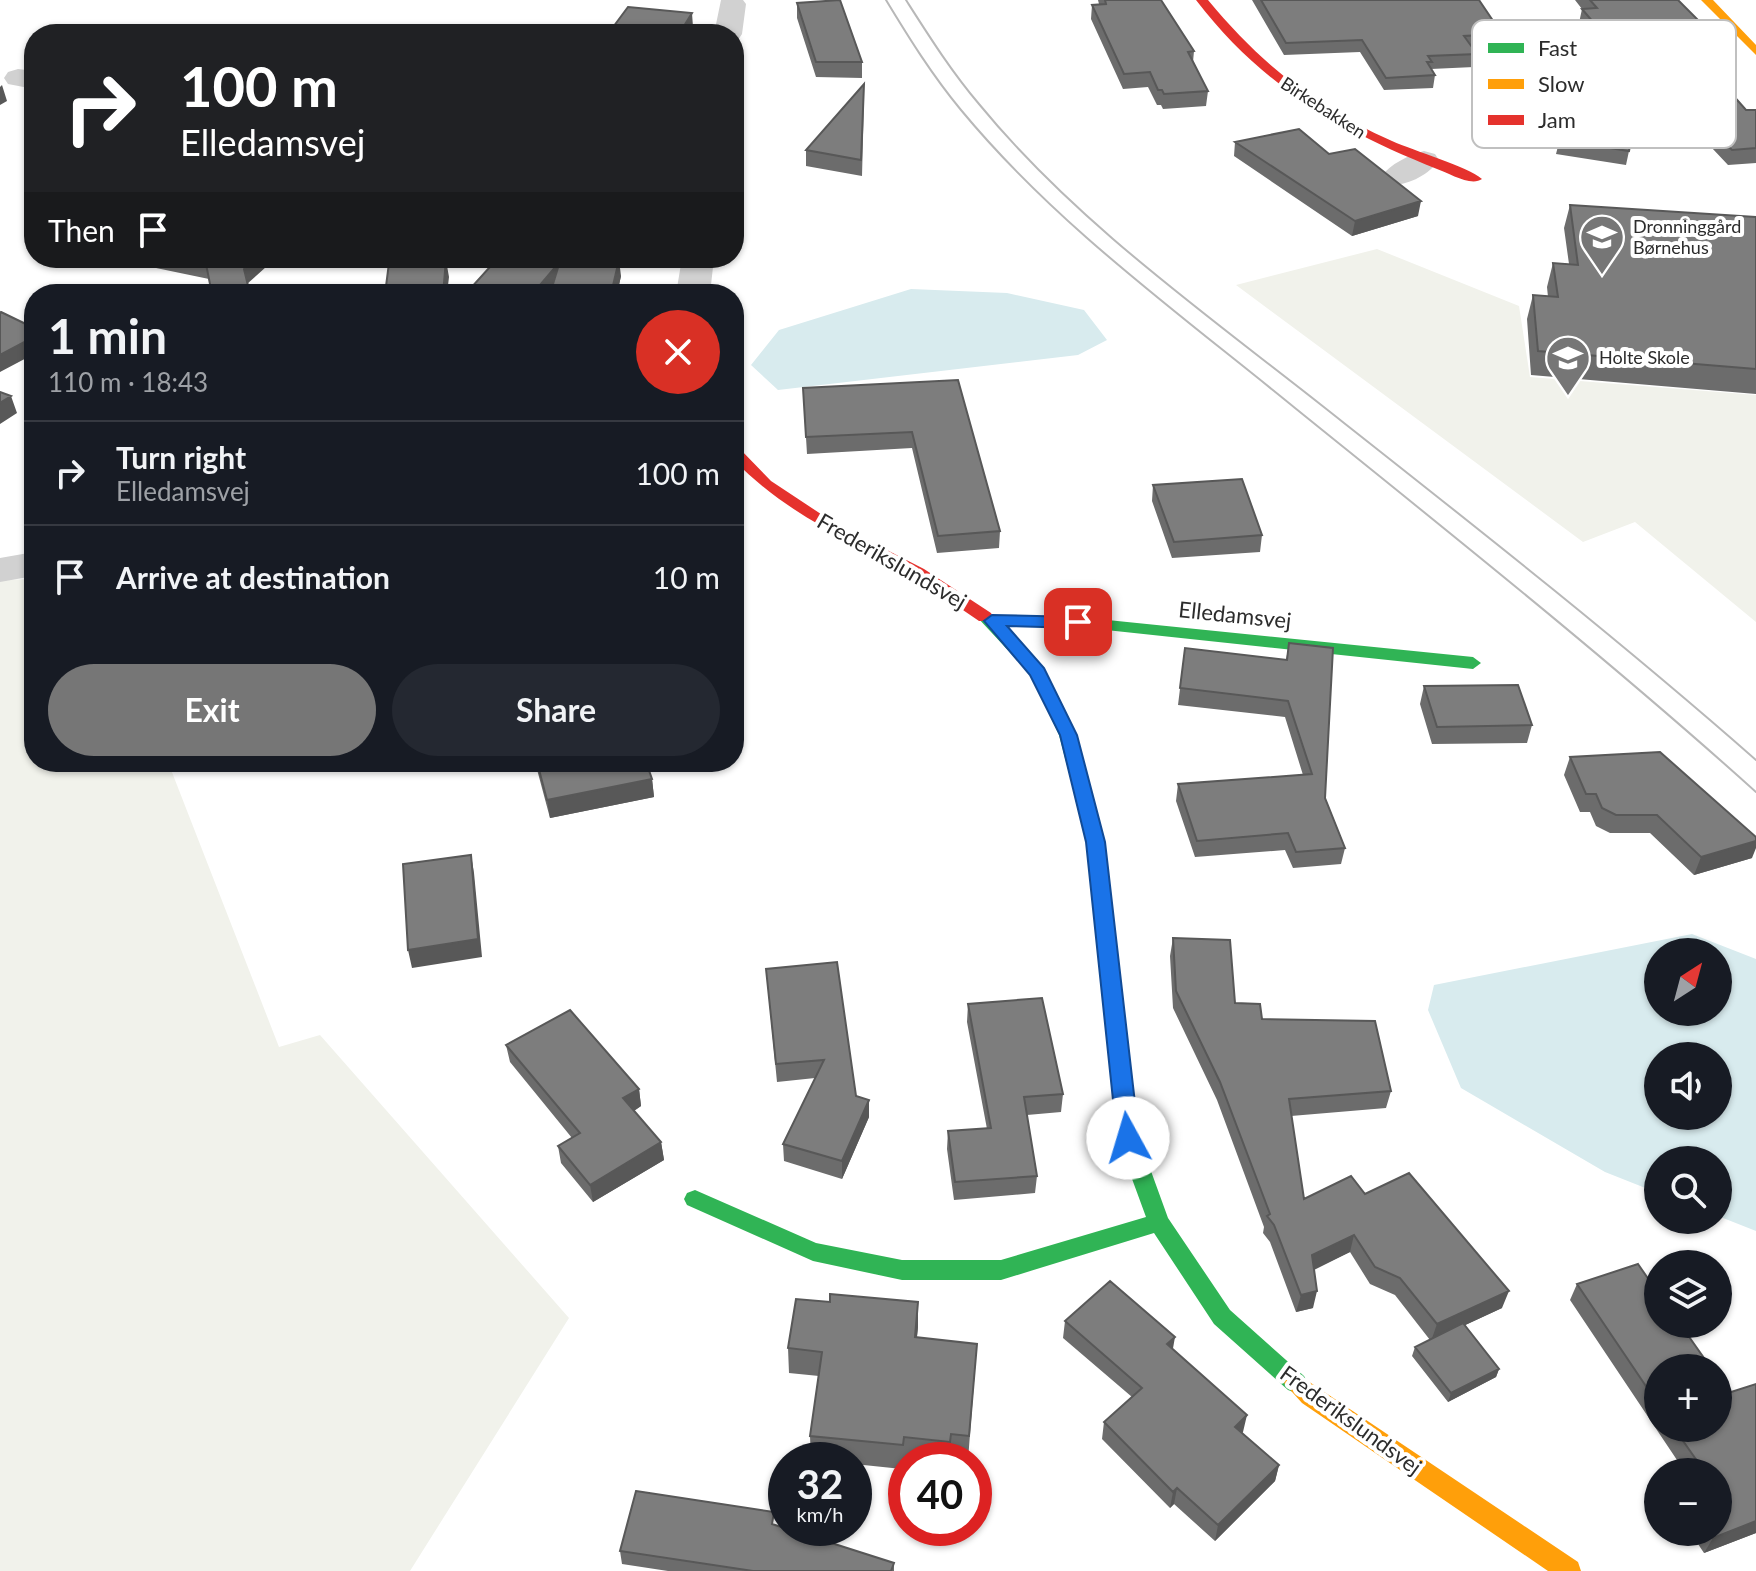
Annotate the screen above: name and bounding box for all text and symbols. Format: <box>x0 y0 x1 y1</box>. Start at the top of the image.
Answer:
legend <box>1472 20 1736 148</box>
text: Fast <box>1538 34 1577 61</box>
text: 100 m <box>180 52 338 119</box>
icon: right <box>48 56 152 160</box>
text: Slow <box>1538 70 1585 97</box>
street label: Birkebakken <box>1277 72 1370 143</box>
text: Jam <box>1538 106 1576 133</box>
text: Elledamsvej <box>180 120 365 164</box>
icon: arrive <box>131 208 175 252</box>
text: Then <box>48 212 115 248</box>
school or university icon: Dronninggård Børnehus <box>1578 213 1626 276</box>
place label: Dronninggård Børnehus <box>1633 215 1741 258</box>
text: 1 min <box>48 307 167 364</box>
button: close <box>636 310 720 394</box>
school or university icon: Holte Skole <box>1544 334 1592 397</box>
place label: Holte Skole <box>1599 346 1690 368</box>
text: 110 m · 18:43 <box>48 366 208 398</box>
text: Turn right <box>116 439 246 475</box>
icon: right <box>48 451 92 495</box>
text: 100 m <box>635 455 720 491</box>
text: Elledamsvej <box>116 475 250 507</box>
street label: Frederikslundsvej <box>813 507 972 614</box>
icon: arrive <box>48 555 92 599</box>
text: Arrive at destination <box>116 559 390 595</box>
text: 10 m <box>653 559 720 595</box>
pin <box>1044 588 1112 656</box>
street label: Elledamsvej <box>1177 595 1293 634</box>
icon: arrive <box>1056 600 1100 644</box>
button: Exit <box>48 664 376 756</box>
button: Share <box>392 664 720 756</box>
north arrow <box>1644 938 1732 1026</box>
map controls <box>1644 938 1732 1546</box>
button: sound <box>1644 1042 1732 1130</box>
position arrow <box>1086 1096 1170 1180</box>
button: search <box>1644 1146 1732 1234</box>
button: layers <box>1644 1250 1732 1338</box>
button: + <box>1644 1354 1732 1442</box>
street label: Frederikslundsvej <box>1275 1359 1427 1480</box>
speed limit sign: 40 <box>888 1442 992 1546</box>
button: − <box>1644 1458 1732 1546</box>
text: 32 <box>797 1460 843 1508</box>
text: km/h <box>797 1502 843 1526</box>

